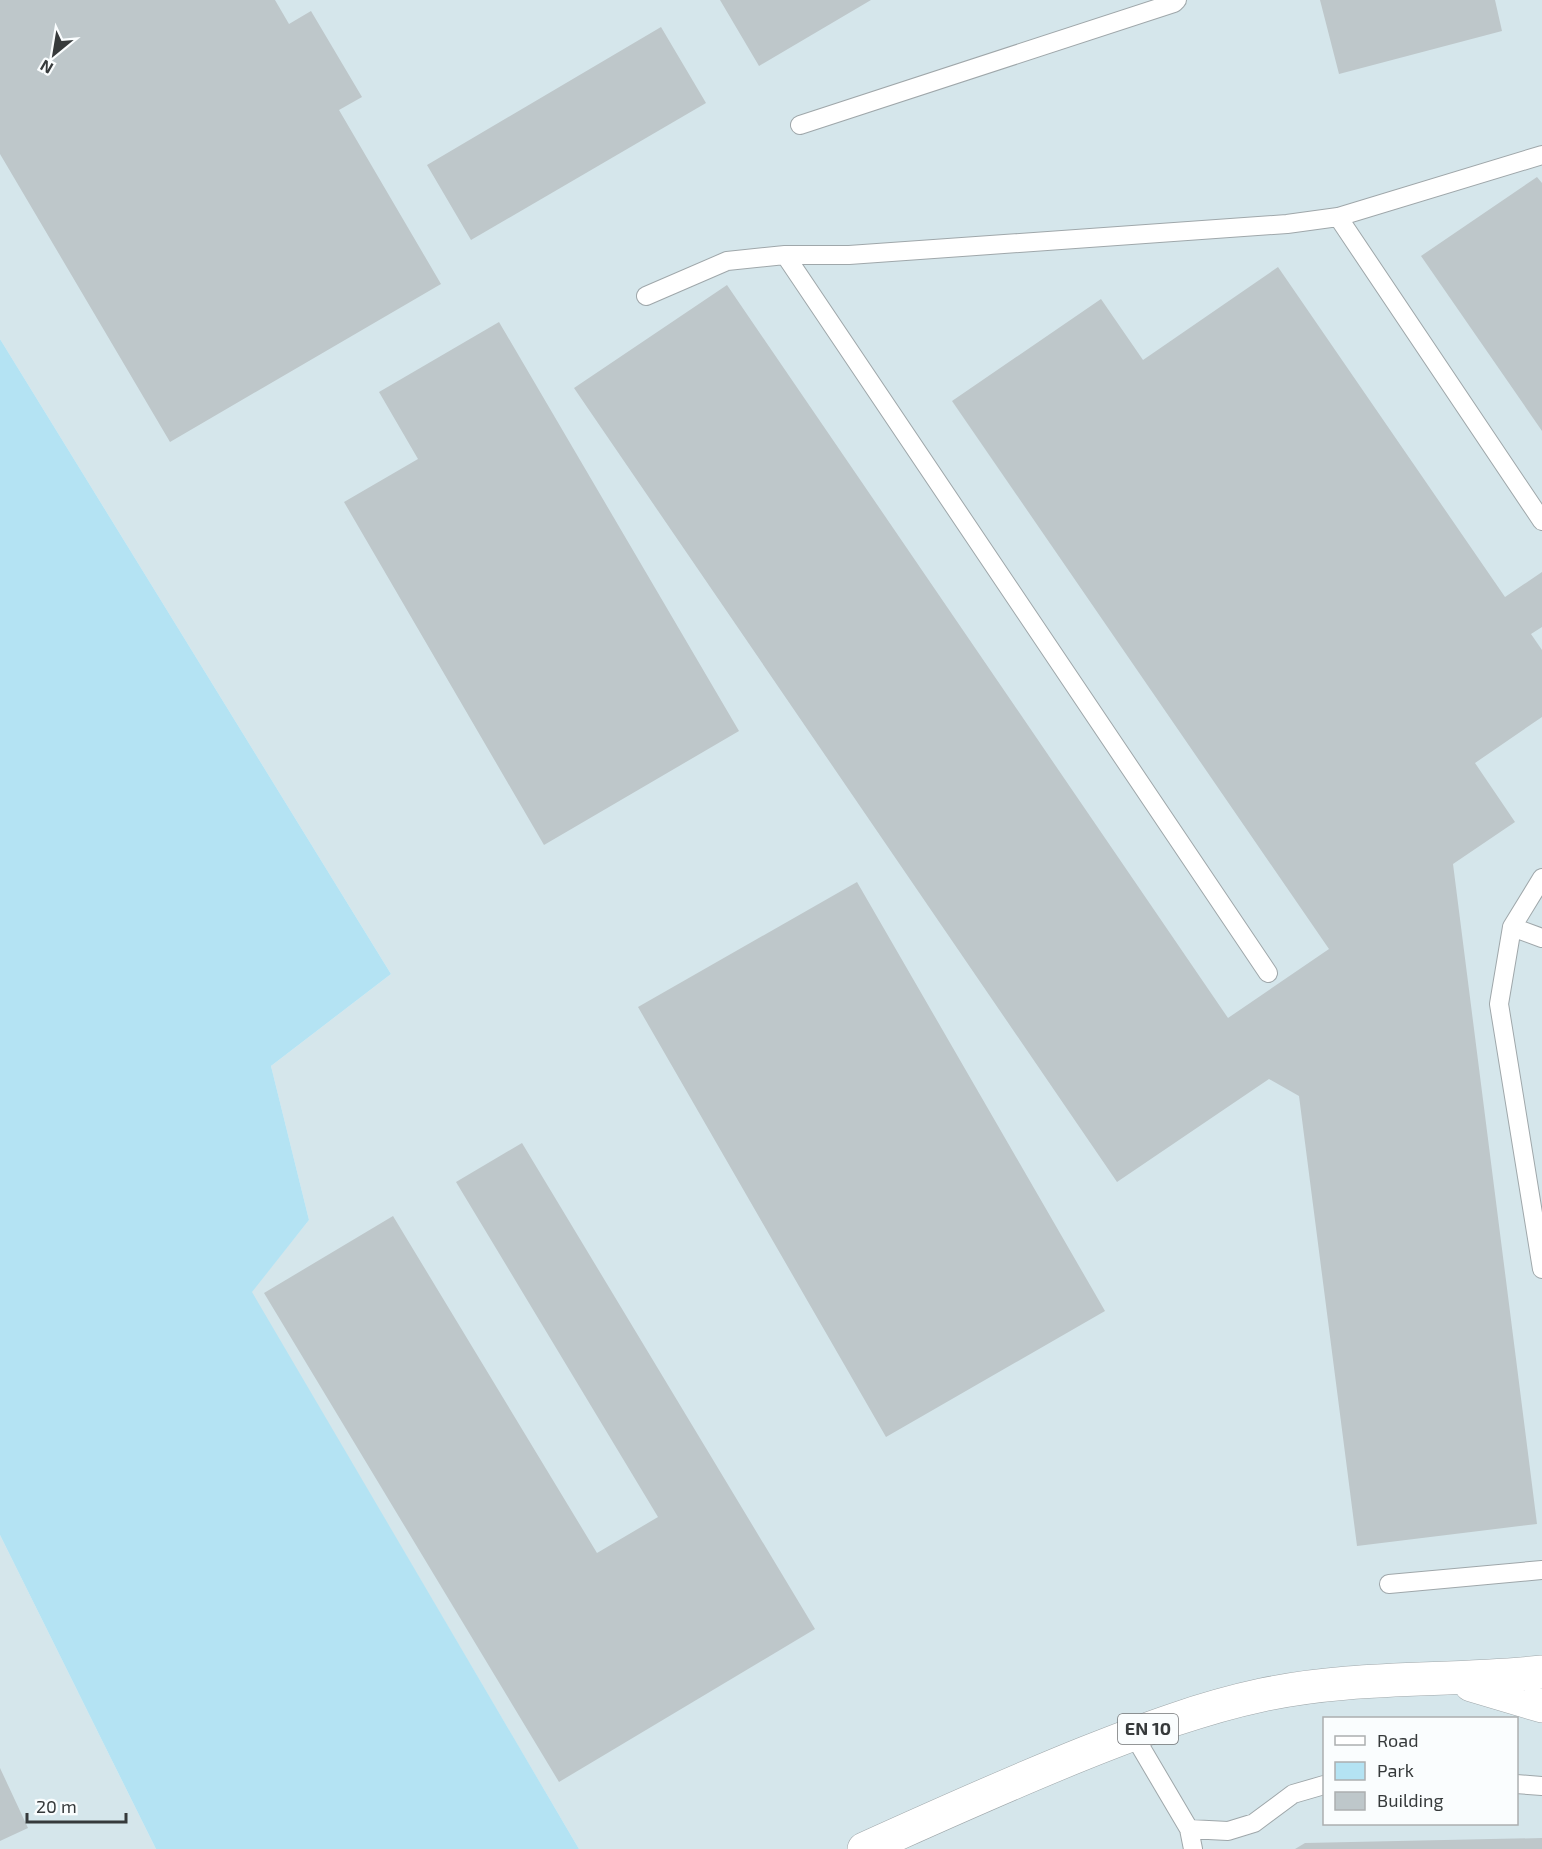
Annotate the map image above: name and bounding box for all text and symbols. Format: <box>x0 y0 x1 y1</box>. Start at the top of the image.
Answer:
north arrow <box>24 24 84 84</box>
text: N <box>36 56 56 79</box>
road number: EN 10 <box>1118 1714 1178 1744</box>
legend <box>1323 1717 1518 1825</box>
text: Road <box>1377 1729 1418 1751</box>
text: Park <box>1377 1759 1414 1781</box>
scale bar <box>27 1786 126 1824</box>
text: Building <box>1377 1789 1444 1811</box>
text: 20 m <box>36 1795 77 1817</box>

